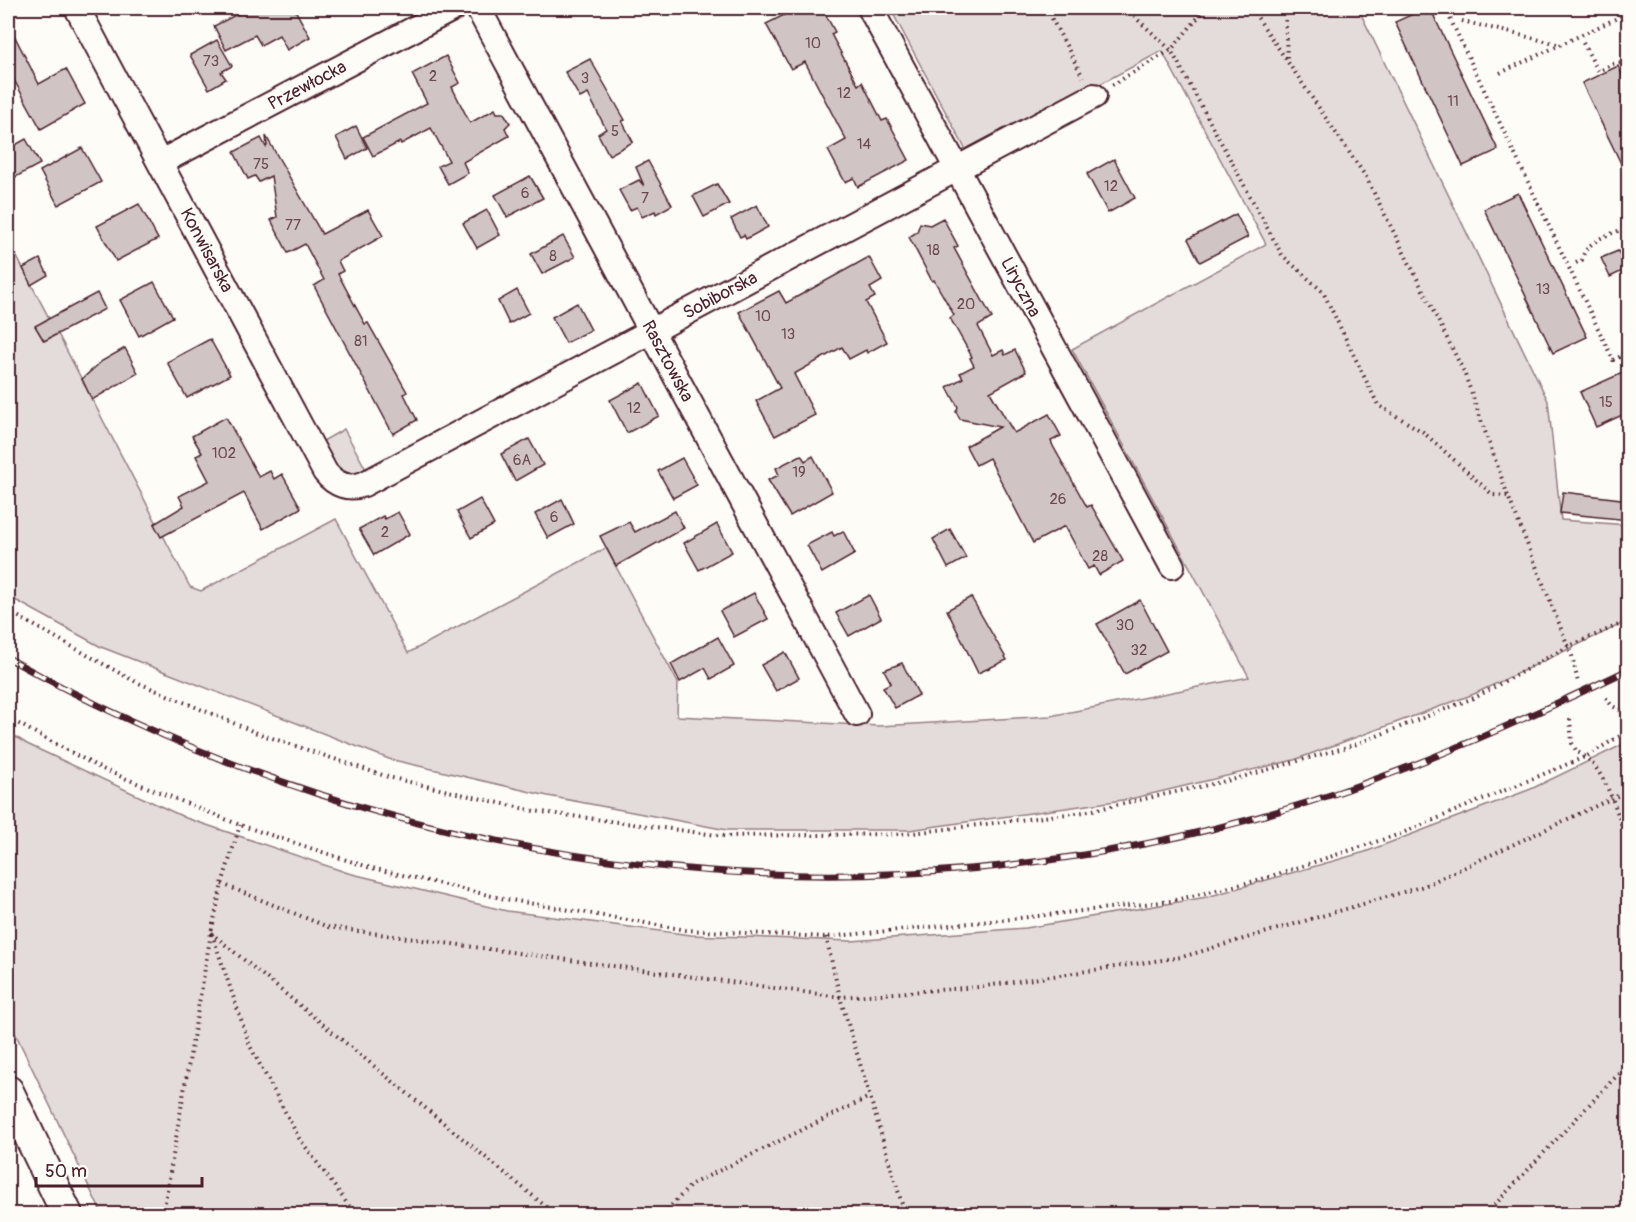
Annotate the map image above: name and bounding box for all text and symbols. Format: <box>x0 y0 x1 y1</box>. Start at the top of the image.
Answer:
house number: 10 <box>805 34 821 53</box>
house number: 73 <box>203 52 219 71</box>
street label: Przewłocka <box>264 55 350 116</box>
house number: 2 <box>429 67 437 86</box>
house number: 3 <box>581 69 589 88</box>
house number: 12 <box>837 84 851 103</box>
house number: 11 <box>1447 92 1459 111</box>
house number: 5 <box>611 122 619 141</box>
house number: 14 <box>857 135 872 154</box>
house number: 75 <box>253 155 269 174</box>
house number: 12 <box>1104 177 1118 196</box>
house number: 6 <box>521 184 529 203</box>
house number: 7 <box>641 189 649 208</box>
street label: Konwisarska <box>175 204 238 297</box>
house number: 77 <box>285 216 301 235</box>
house number: 18 <box>926 241 940 260</box>
house number: 8 <box>549 247 557 266</box>
street label: Liryczna <box>995 253 1046 321</box>
street label: Sobiborska <box>679 266 761 325</box>
house number: 13 <box>1536 280 1550 299</box>
house number: 20 <box>957 295 975 314</box>
house number: 10 <box>755 307 771 326</box>
street label: Rasztowska <box>637 317 699 406</box>
house number: 13 <box>781 325 795 344</box>
house number: 81 <box>354 332 368 351</box>
house number: 15 <box>1599 393 1613 412</box>
house number: 12 <box>627 399 641 418</box>
house number: 102 <box>212 444 236 463</box>
house number: 6A <box>513 451 531 470</box>
house number: 19 <box>792 463 806 482</box>
house number: 26 <box>1049 490 1067 509</box>
house number: 6 <box>550 508 558 527</box>
house number: 2 <box>381 523 389 542</box>
house number: 28 <box>1092 547 1108 566</box>
house number: 30 <box>1116 616 1134 635</box>
house number: 32 <box>1131 641 1147 660</box>
scale bar <box>36 1150 202 1188</box>
text: 50 m <box>45 1160 87 1183</box>

